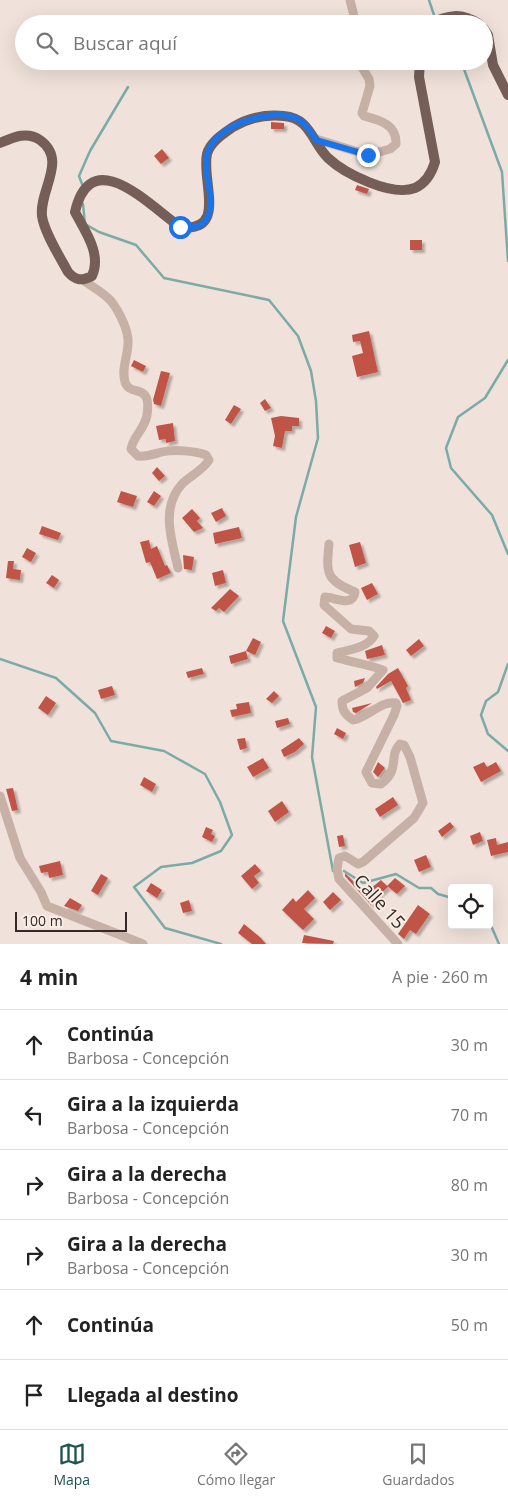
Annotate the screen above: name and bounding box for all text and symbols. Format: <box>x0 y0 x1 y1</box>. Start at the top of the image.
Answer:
search box <box>15 15 493 70</box>
icon: search <box>33 29 61 57</box>
text: Buscar aquí <box>73 30 177 56</box>
route end <box>357 144 380 167</box>
route start <box>169 216 192 239</box>
street label: Calle 15 <box>349 869 411 933</box>
map controls <box>448 884 493 929</box>
button: locate <box>448 884 493 929</box>
scale bar <box>15 909 128 932</box>
text: 100 m <box>22 911 63 930</box>
text: 4 min <box>20 963 78 991</box>
text: A pie · 260 m <box>392 966 488 988</box>
text: Continúa <box>67 1021 154 1047</box>
icon: ahead <box>20 1031 48 1059</box>
text: 30 m <box>451 1034 488 1056</box>
text: Barbosa - Concepción <box>67 1047 229 1069</box>
text: Gira a la izquierda <box>67 1091 239 1117</box>
icon: left <box>20 1101 48 1129</box>
text: 70 m <box>451 1104 488 1126</box>
text: Barbosa - Concepción <box>67 1117 229 1139</box>
text: Gira a la derecha <box>67 1161 227 1187</box>
icon: right <box>20 1171 48 1199</box>
text: 80 m <box>451 1174 488 1196</box>
text: Barbosa - Concepción <box>67 1187 229 1209</box>
text: Gira a la derecha <box>67 1231 227 1257</box>
icon: right <box>20 1241 48 1269</box>
text: 30 m <box>451 1244 488 1266</box>
text: Barbosa - Concepción <box>67 1257 229 1279</box>
icon: ahead <box>20 1311 48 1339</box>
text: Continúa <box>67 1312 154 1338</box>
text: 50 m <box>451 1314 488 1336</box>
icon: arrive <box>20 1381 48 1409</box>
text: Llegada al destino <box>67 1382 239 1408</box>
tab: Mapa <box>53 1440 90 1489</box>
tab: Cómo llegar <box>197 1440 275 1489</box>
tab: Guardados <box>382 1440 455 1489</box>

